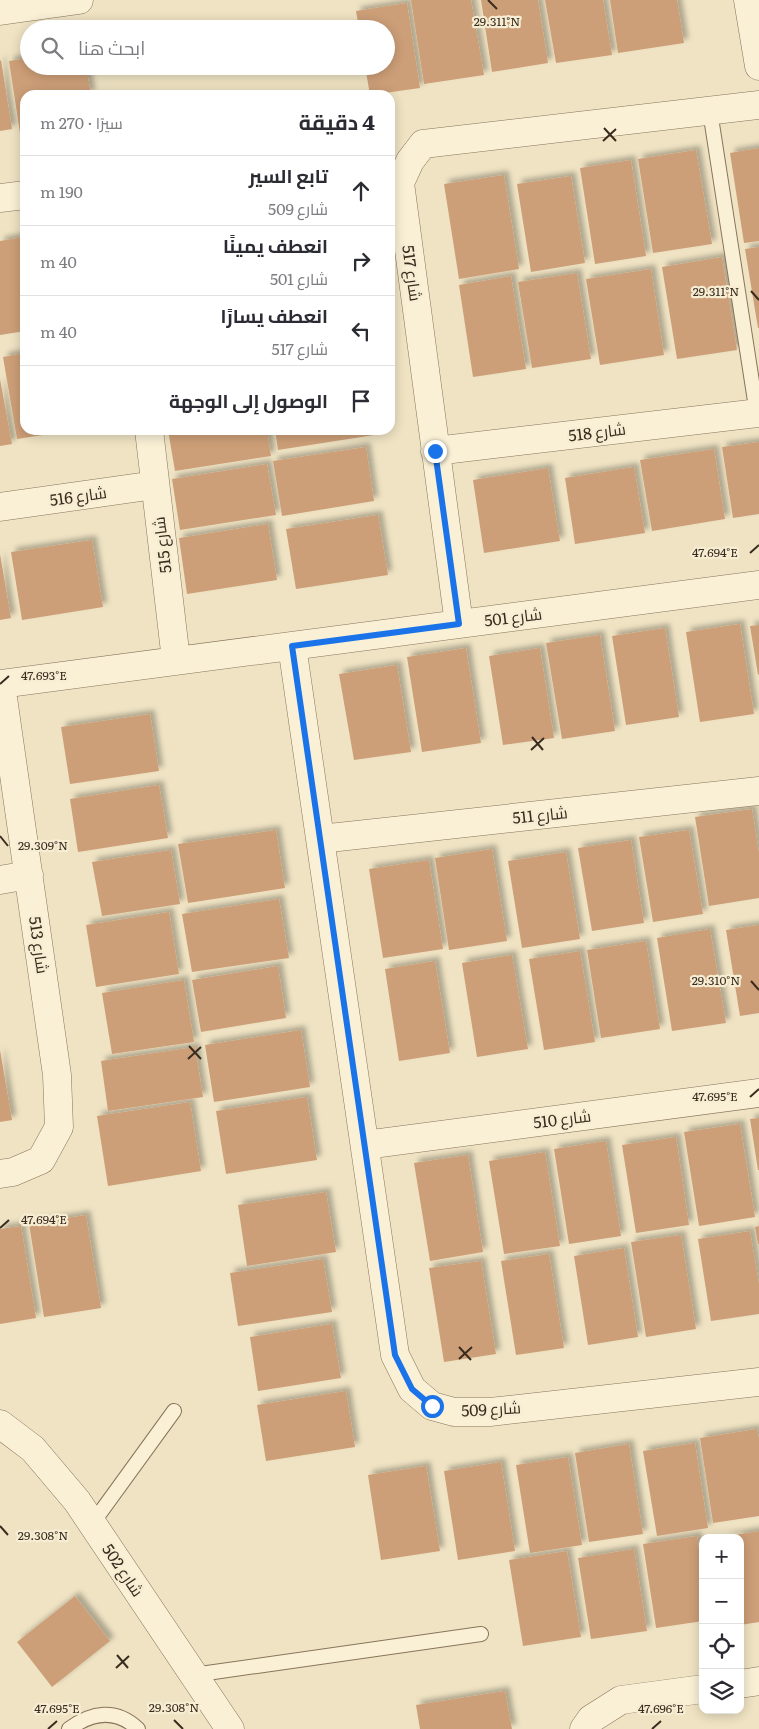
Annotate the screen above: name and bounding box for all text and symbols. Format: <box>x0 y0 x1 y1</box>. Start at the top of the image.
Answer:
text: 29.311°N <box>474 12 520 30</box>
search box <box>20 20 395 75</box>
text: ابحث هنا <box>78 33 145 61</box>
icon: search <box>38 34 66 62</box>
text: 4 دقيقة <box>299 105 375 136</box>
text: سيرًا · 270 m <box>40 110 123 134</box>
text: تابع السير <box>249 161 328 189</box>
icon: ahead <box>347 177 375 205</box>
text: 190 m <box>40 179 83 203</box>
text: شارع 509 <box>268 196 328 220</box>
text: انعطف يمينًا <box>223 231 328 259</box>
street label: شارع 517 <box>396 243 429 303</box>
icon: right <box>347 247 375 275</box>
text: 40 m <box>40 249 77 273</box>
text: شارع 501 <box>270 266 328 290</box>
text: 29.311°N <box>693 282 739 300</box>
text: انعطف يسارًا <box>221 301 328 329</box>
icon: left <box>347 317 375 345</box>
text: 40 m <box>40 319 77 343</box>
text: شارع 517 <box>272 336 328 360</box>
text: الوصول إلى الوجهة <box>169 386 328 414</box>
icon: arrive <box>347 387 375 415</box>
street label: شارع 518 <box>567 416 627 447</box>
route end <box>424 440 447 463</box>
street label: شارع 516 <box>48 479 108 512</box>
street label: شارع 515 <box>146 515 177 575</box>
text: 47.694°E <box>692 543 738 561</box>
street label: شارع 501 <box>483 601 543 632</box>
text: 47.693°E <box>21 666 67 684</box>
street label: شارع 511 <box>511 799 569 830</box>
text: 29.309°N <box>18 836 68 854</box>
street label: شارع 513 <box>23 915 56 975</box>
text: 29.310°N <box>692 971 740 989</box>
text: 47.695°E <box>692 1087 738 1105</box>
street label: شارع 510 <box>532 1103 592 1134</box>
text: 47.694°E <box>21 1210 67 1228</box>
street label: شارع 509 <box>460 1394 522 1423</box>
route start <box>421 1395 444 1418</box>
text: 29.308°N <box>18 1526 68 1544</box>
map controls <box>699 1534 744 1714</box>
button: + <box>699 1534 744 1579</box>
street label: شارع 502 <box>96 1538 150 1601</box>
button: − <box>699 1579 744 1624</box>
button: locate <box>699 1624 744 1669</box>
button: layers <box>699 1669 744 1714</box>
text: 29.308°N <box>149 1698 199 1716</box>
text: 47.695°E <box>34 1699 80 1717</box>
text: 47.696°E <box>638 1699 684 1717</box>

